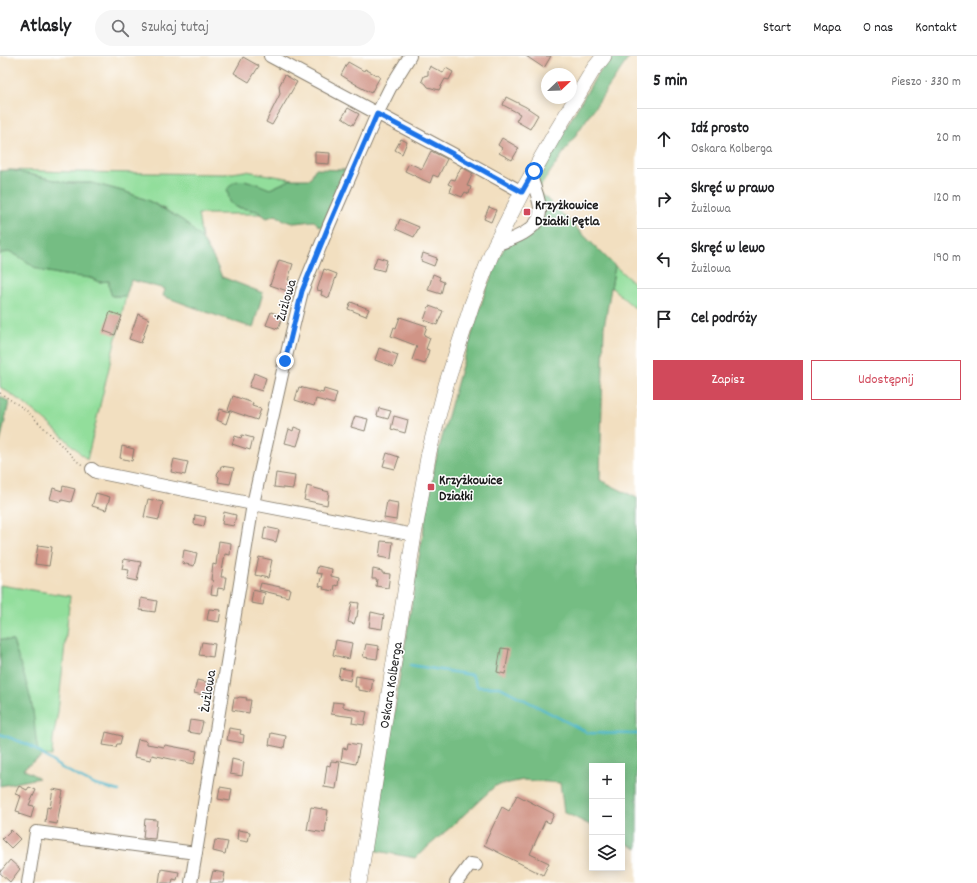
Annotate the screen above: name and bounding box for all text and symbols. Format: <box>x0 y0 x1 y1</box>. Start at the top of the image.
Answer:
search box <box>95 10 375 46</box>
text: Atlasly <box>20 14 71 41</box>
icon: search <box>109 17 131 39</box>
text: Szukaj tutaj <box>141 17 209 39</box>
text: Start <box>763 18 791 38</box>
text: Mapa <box>813 18 841 38</box>
text: O nas <box>863 18 893 38</box>
text: Kontakt <box>915 18 957 38</box>
north arrow <box>541 68 577 104</box>
text: 5 min <box>653 70 687 94</box>
text: Pieszo · 330 m <box>891 73 961 92</box>
text: Idź prosto <box>691 118 749 140</box>
icon: ahead <box>653 128 675 150</box>
text: 20 m <box>936 129 961 148</box>
text: Oskara Kolberga <box>691 140 772 159</box>
route start <box>525 162 543 180</box>
text: Skręć w prawo <box>691 178 774 200</box>
icon: right <box>653 188 675 210</box>
text: 120 m <box>933 189 961 208</box>
place label: Krzyżkowice Działki Pętla <box>535 196 601 232</box>
text: Żużlowa <box>691 200 731 219</box>
marker: Krzyżkowice Działki Pętla <box>522 207 532 217</box>
text: Skręć w lewo <box>691 238 765 260</box>
icon: left <box>653 248 675 270</box>
text: 190 m <box>933 249 961 268</box>
text: Żużlowa <box>691 260 731 279</box>
street label: Żużlowa <box>271 277 303 324</box>
icon: arrive <box>653 308 675 330</box>
text: Cel podróży <box>691 308 757 330</box>
route end <box>276 352 294 370</box>
button: Zapisz <box>653 360 803 400</box>
button: Udostępnij <box>811 360 961 400</box>
place label: Krzyżkowice Działki <box>439 471 502 507</box>
marker: Krzyżkowice Działki <box>426 482 436 492</box>
street label: Oskara Kolberga <box>375 640 409 730</box>
street label: Żużlowa <box>196 668 222 714</box>
map controls <box>589 763 625 871</box>
button: + <box>589 763 625 799</box>
button: − <box>589 799 625 835</box>
button: layers <box>589 835 625 871</box>

